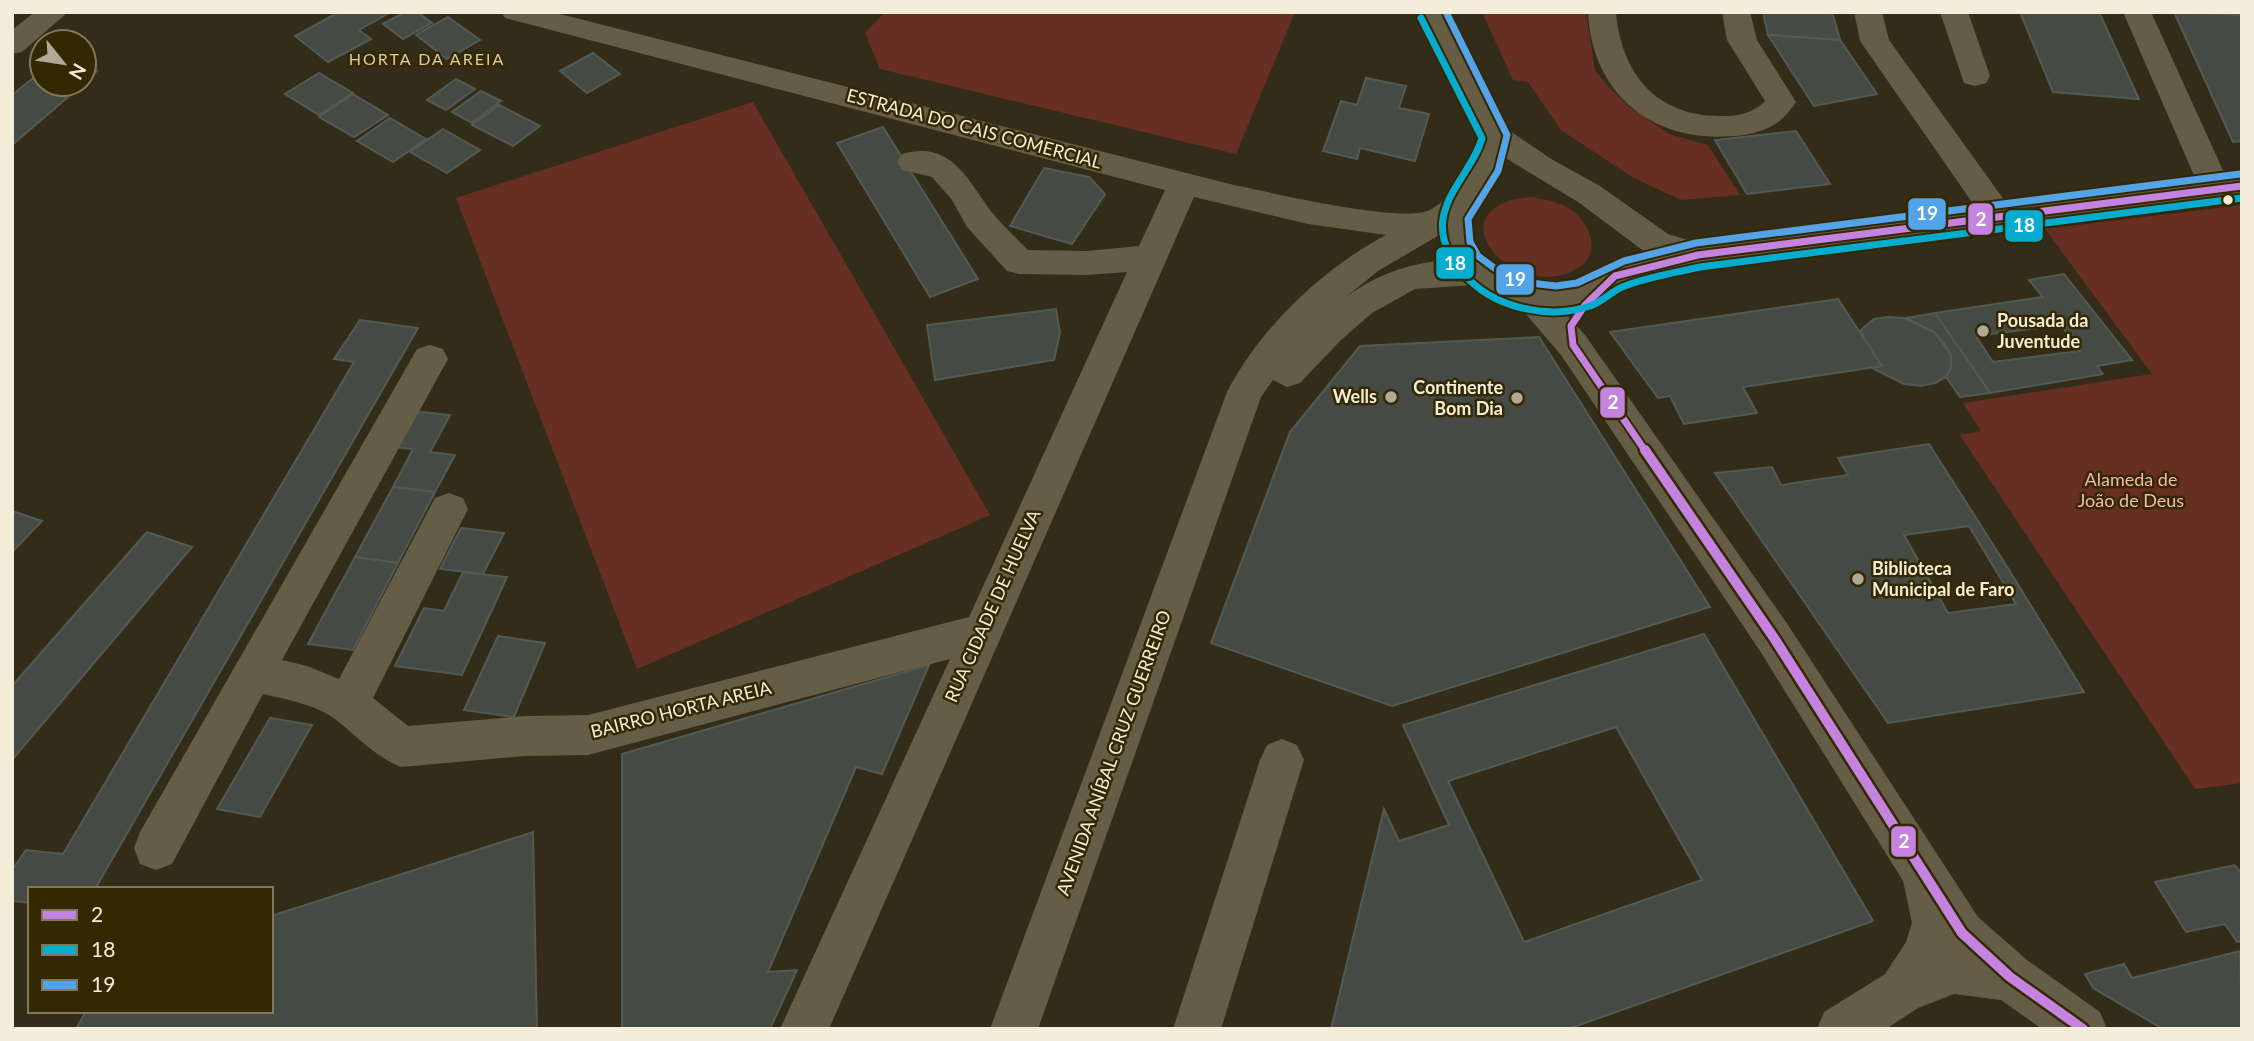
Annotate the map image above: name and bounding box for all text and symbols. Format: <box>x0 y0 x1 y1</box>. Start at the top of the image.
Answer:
north arrow <box>28 28 98 98</box>
district label: HORTA DA AREIA <box>349 49 505 68</box>
text: N <box>65 60 92 84</box>
street label: ESTRADA DO CAIS COMERCIAL <box>844 83 1104 173</box>
unlabelled marker <box>2221 193 2235 207</box>
line badge: 19 <box>1907 197 1947 231</box>
text: 19 <box>1916 201 1938 224</box>
line badge: 2 <box>1967 202 1994 236</box>
text: 2 <box>1975 207 1987 230</box>
line badge: 18 <box>2004 209 2044 243</box>
text: 18 <box>2013 213 2035 236</box>
line badge: 18 <box>1435 246 1475 280</box>
text: 18 <box>1444 251 1466 274</box>
line badge: 19 <box>1495 263 1535 296</box>
text: 19 <box>1504 267 1526 290</box>
place label: Pousada da Juventude <box>1997 309 2088 352</box>
marker: Pousada da Juventude <box>1975 323 1991 339</box>
place label: Continente Bom Dia <box>1413 376 1503 419</box>
place label: Wells <box>1333 385 1377 407</box>
line badge: 2 <box>1599 386 1626 419</box>
marker: Wells <box>1383 389 1399 405</box>
marker: Continente Bom Dia <box>1509 390 1525 406</box>
text: 2 <box>1607 390 1619 413</box>
park label: Alameda de João de Deus <box>2078 468 2184 511</box>
street label: RUA CIDADE DE HUELVA <box>940 505 1045 705</box>
place label: Biblioteca Municipal de Faro <box>1872 557 2014 600</box>
marker: Biblioteca Municipal de Faro <box>1850 571 1866 587</box>
street label: AVENIDA ANÍBAL CRUZ GUERREIRO <box>1051 607 1175 898</box>
street label: BAIRRO HORTA AREIA <box>588 676 774 742</box>
line badge: 2 <box>1890 825 1917 858</box>
text: 2 <box>1898 829 1910 852</box>
legend <box>28 887 273 1013</box>
text: 2 <box>91 901 103 926</box>
text: 18 <box>91 936 115 961</box>
text: 19 <box>91 971 115 996</box>

